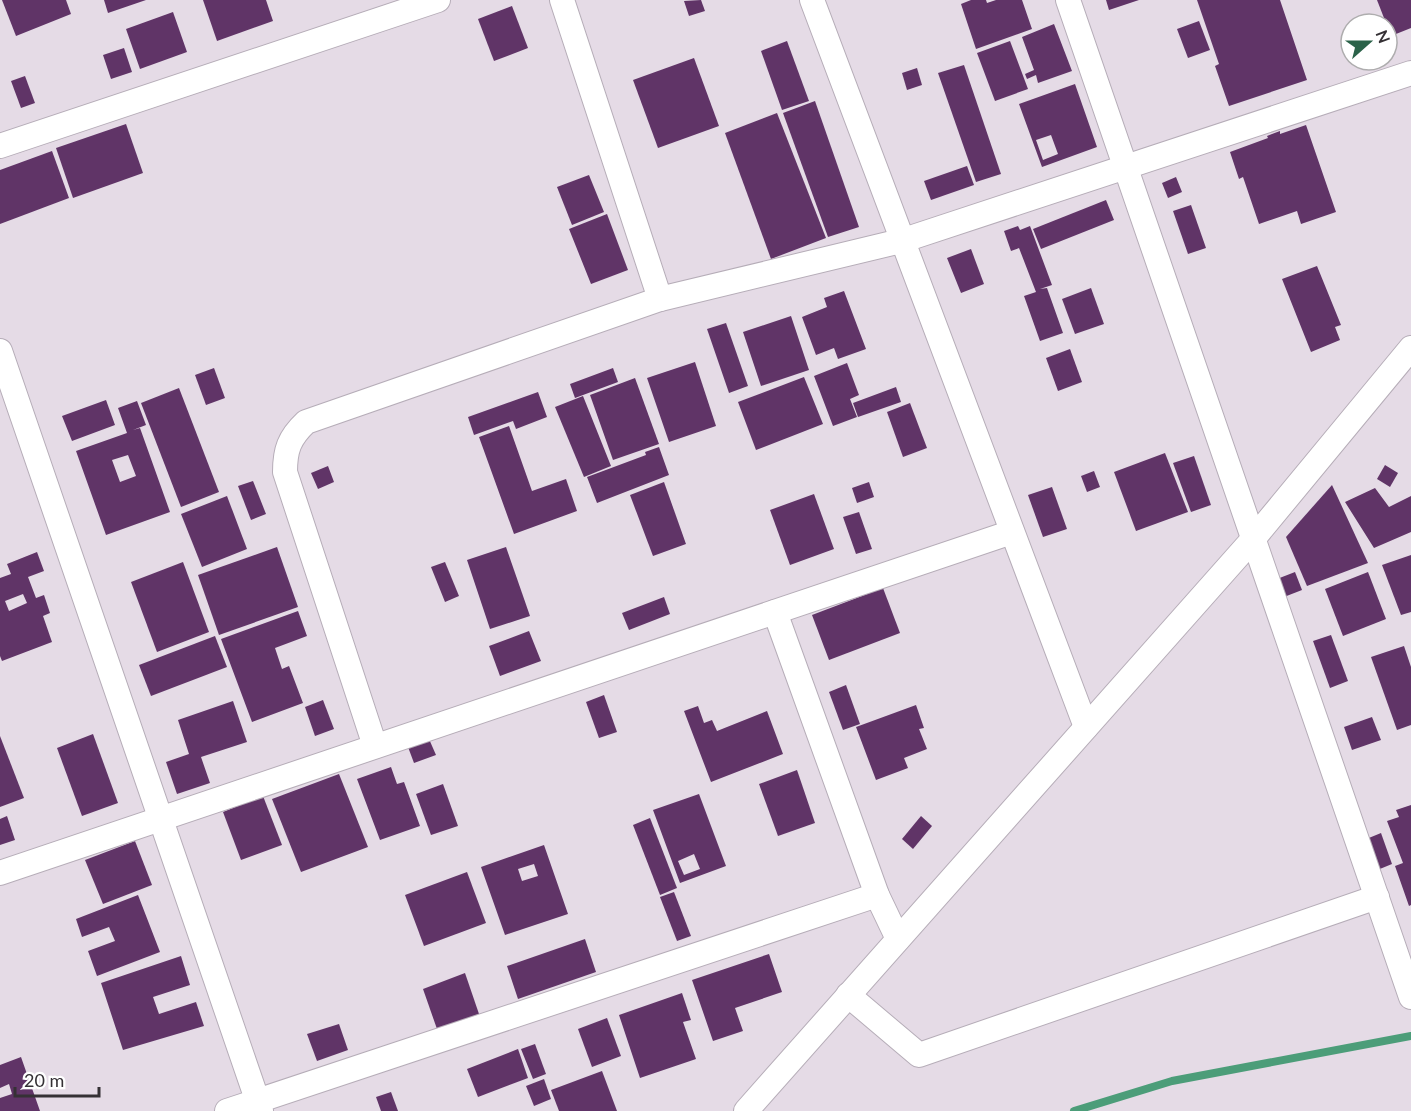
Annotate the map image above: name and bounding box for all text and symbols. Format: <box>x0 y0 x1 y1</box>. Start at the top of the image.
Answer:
north arrow <box>1339 12 1399 72</box>
text: N <box>1372 27 1395 46</box>
scale bar <box>15 1060 99 1098</box>
text: 20 m <box>24 1069 64 1091</box>

